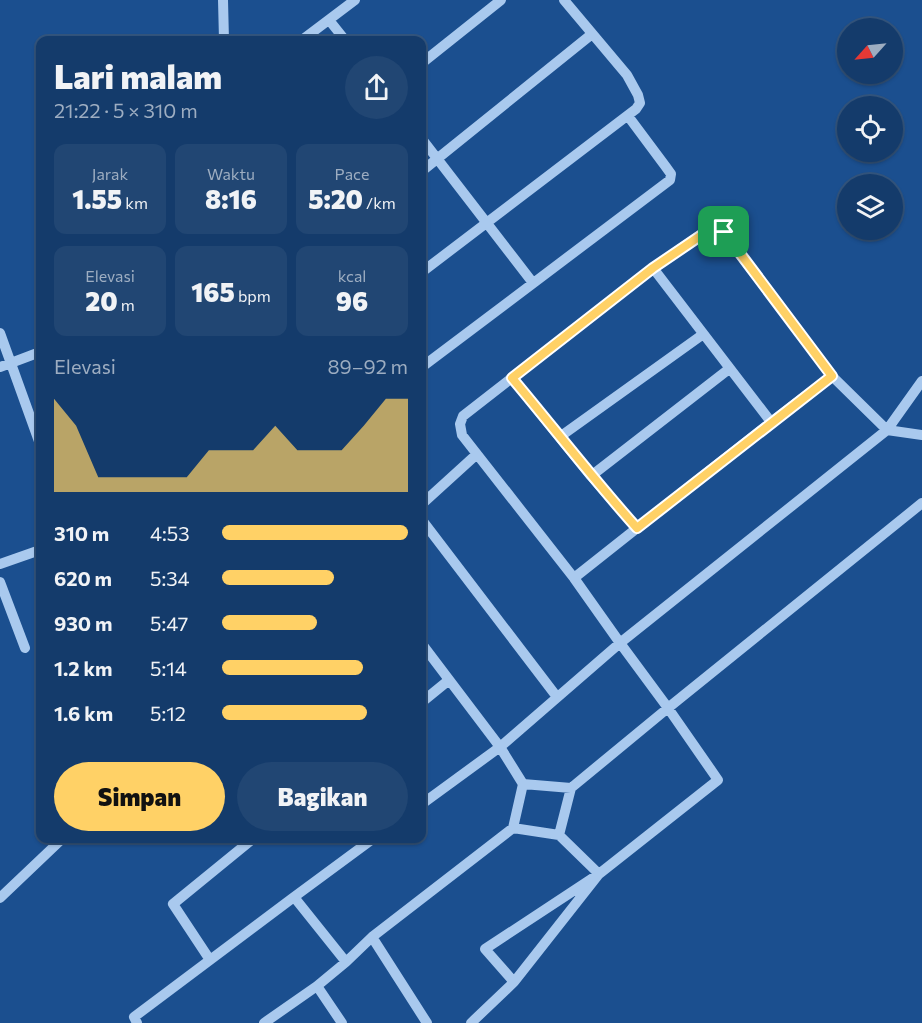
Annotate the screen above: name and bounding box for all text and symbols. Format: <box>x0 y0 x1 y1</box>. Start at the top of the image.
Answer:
north arrow <box>837 18 903 84</box>
map controls <box>837 18 903 240</box>
text: Lari malam <box>54 55 222 96</box>
button: share <box>345 56 408 119</box>
button: locate <box>837 96 903 162</box>
text: 21:22 · 5 × 310 m <box>54 98 198 122</box>
text: Jarak <box>92 164 128 183</box>
text: Waktu <box>207 164 255 183</box>
text: Pace <box>335 164 369 183</box>
button: layers <box>837 174 903 240</box>
text: 1.55 <box>72 183 122 214</box>
text: 8:16 <box>205 183 257 214</box>
text: 5:20 <box>308 183 363 214</box>
text: km <box>122 193 148 212</box>
text: /km <box>363 193 396 212</box>
pin <box>698 206 749 257</box>
icon: arrive <box>707 215 740 248</box>
text: Elevasi <box>85 266 135 285</box>
text: kcal <box>338 266 366 285</box>
text: 165 <box>191 276 235 307</box>
text: 20 <box>85 285 118 316</box>
text: 96 <box>336 285 368 316</box>
text: bpm <box>235 286 271 305</box>
text: m <box>118 295 135 314</box>
text: Elevasi <box>54 354 116 378</box>
text: 89–92 m <box>327 354 408 378</box>
text: 310 m <box>54 521 109 545</box>
text: 4:53 <box>150 521 190 545</box>
text: 620 m <box>54 566 112 590</box>
text: 5:34 <box>150 566 190 590</box>
text: 930 m <box>54 611 112 635</box>
text: 5:47 <box>150 611 188 635</box>
text: 1.2 km <box>54 656 112 680</box>
text: 5:14 <box>150 656 187 680</box>
text: 1.6 km <box>54 701 113 725</box>
text: 5:12 <box>150 701 186 725</box>
button: Simpan <box>54 762 225 831</box>
button: Bagikan <box>237 762 408 831</box>

